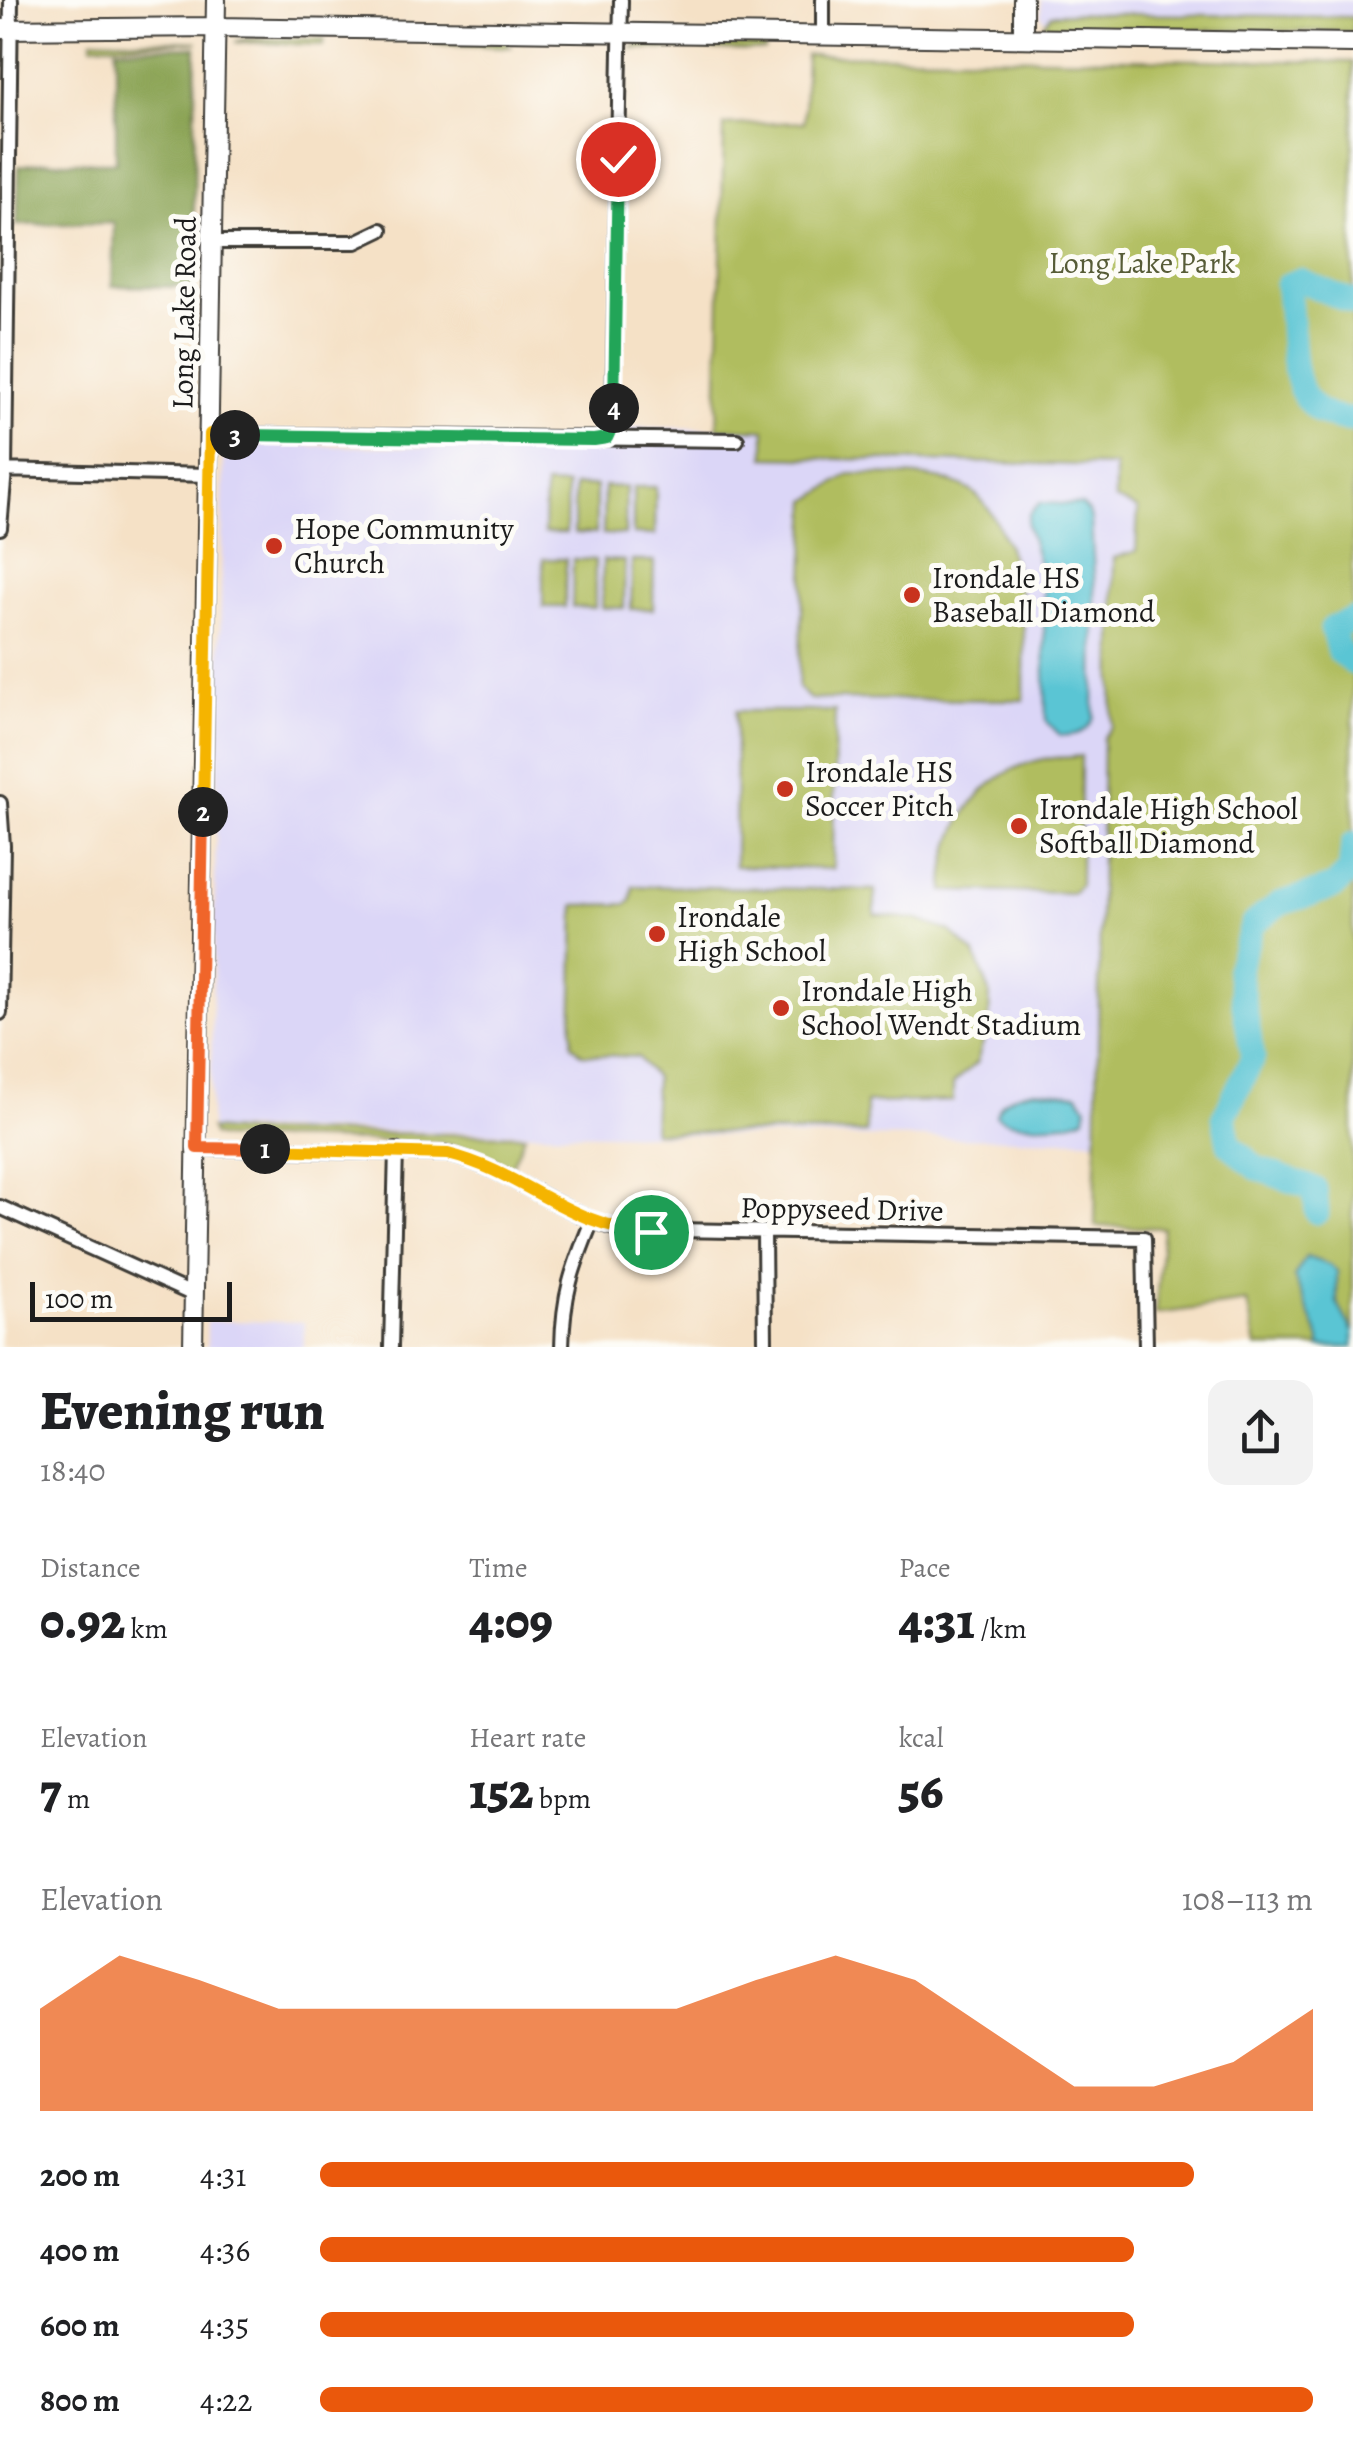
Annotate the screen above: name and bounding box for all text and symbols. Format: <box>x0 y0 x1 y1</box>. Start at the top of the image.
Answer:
pin <box>576 117 661 202</box>
icon: check <box>591 132 646 187</box>
street label: Long Lake Road <box>162 215 206 410</box>
park label: Long Lake Park <box>1049 243 1235 283</box>
pin: 4 <box>589 383 639 433</box>
text: 4 <box>607 389 621 427</box>
pin: 3 <box>210 410 260 460</box>
text: 3 <box>229 416 241 454</box>
place label: Hope Community Church <box>294 509 514 583</box>
marker: Hope Community Church <box>263 535 285 557</box>
place label: Irondale HS Baseball Diamond <box>932 558 1156 632</box>
marker: Irondale HS Baseball Diamond <box>901 584 923 606</box>
place label: Irondale HS Soccer Pitch <box>805 752 954 826</box>
marker: Irondale HS Soccer Pitch <box>774 778 796 800</box>
pin: 2 <box>178 787 228 837</box>
place label: Irondale High School Softball Diamond <box>1039 789 1298 863</box>
text: 2 <box>196 793 210 831</box>
marker: Irondale High School Softball Diamond <box>1008 815 1030 837</box>
place label: Irondale High School <box>677 897 826 971</box>
marker: Irondale High School <box>646 923 668 945</box>
place label: Irondale High School Wendt Stadium <box>801 971 1081 1045</box>
marker: Irondale High School Wendt Stadium <box>770 997 792 1019</box>
pin: 1 <box>240 1124 290 1174</box>
text: 1 <box>260 1130 270 1168</box>
street label: Poppyseed Drive <box>740 1187 944 1231</box>
pin <box>609 1190 694 1275</box>
icon: arrive <box>624 1205 679 1260</box>
scale bar <box>30 1277 232 1322</box>
text: 100 m <box>45 1280 113 1318</box>
text: Evening run <box>40 1373 325 1448</box>
button: share <box>1208 1380 1313 1485</box>
text: 18:40 <box>40 1448 106 1492</box>
text: Distance <box>40 1549 140 1587</box>
text: Time <box>469 1549 528 1587</box>
text: Pace <box>899 1549 951 1587</box>
text: 0.92 <box>40 1587 125 1655</box>
text: 4:09 <box>469 1587 553 1655</box>
text: 4:31 <box>899 1587 975 1655</box>
text: km <box>125 1610 168 1648</box>
text: /km <box>975 1610 1027 1648</box>
text: Elevation <box>40 1719 147 1757</box>
text: Heart rate <box>469 1719 586 1757</box>
text: kcal <box>899 1719 944 1757</box>
text: 7 <box>40 1757 62 1825</box>
text: 152 <box>469 1757 533 1825</box>
text: 56 <box>899 1757 943 1825</box>
text: m <box>62 1780 90 1818</box>
text: bpm <box>533 1780 591 1818</box>
text: Elevation <box>40 1877 163 1921</box>
text: 108–113 m <box>1182 1877 1313 1921</box>
text: 200 m <box>40 2153 120 2197</box>
text: 4:31 <box>200 2153 246 2197</box>
text: 400 m <box>40 2228 120 2272</box>
text: 4:36 <box>200 2228 250 2272</box>
text: 600 m <box>40 2303 120 2347</box>
text: 4:35 <box>200 2303 249 2347</box>
text: 800 m <box>40 2378 120 2422</box>
text: 4:22 <box>200 2378 253 2422</box>

